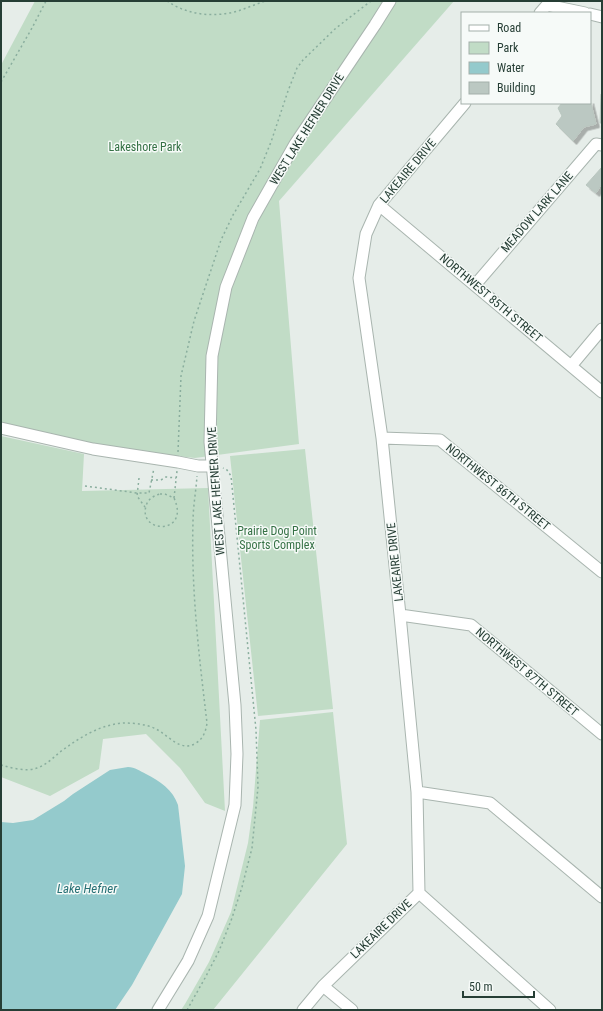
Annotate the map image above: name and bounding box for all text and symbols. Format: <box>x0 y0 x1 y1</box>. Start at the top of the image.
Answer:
legend <box>461 12 591 104</box>
text: Road <box>497 21 521 35</box>
text: Park <box>497 41 519 55</box>
text: Water <box>497 61 525 75</box>
street label: WEST LAKE HEFNER DRIVE <box>267 71 347 187</box>
text: Building <box>497 81 535 95</box>
street label: LAKEAIRE DRIVE <box>377 136 439 206</box>
park label: Lakeshore Park <box>109 140 182 154</box>
street label: MEADOW LARK LANE <box>498 169 576 255</box>
street label: NORTHWEST 85TH STREET <box>437 251 545 345</box>
street label: WEST LAKE HEFNER DRIVE <box>205 426 227 556</box>
street label: NORTHWEST 86TH STREET <box>443 441 553 533</box>
street label: LAKEAIRE DRIVE <box>384 522 406 602</box>
park label: Prairie Dog Point Sports Complex <box>237 524 317 552</box>
street label: NORTHWEST 87TH STREET <box>473 625 581 719</box>
water label: Lake Hefner <box>57 881 118 896</box>
street label: LAKEAIRE DRIVE <box>348 896 414 962</box>
scale bar <box>463 973 534 999</box>
text: 50 m <box>469 980 493 994</box>

